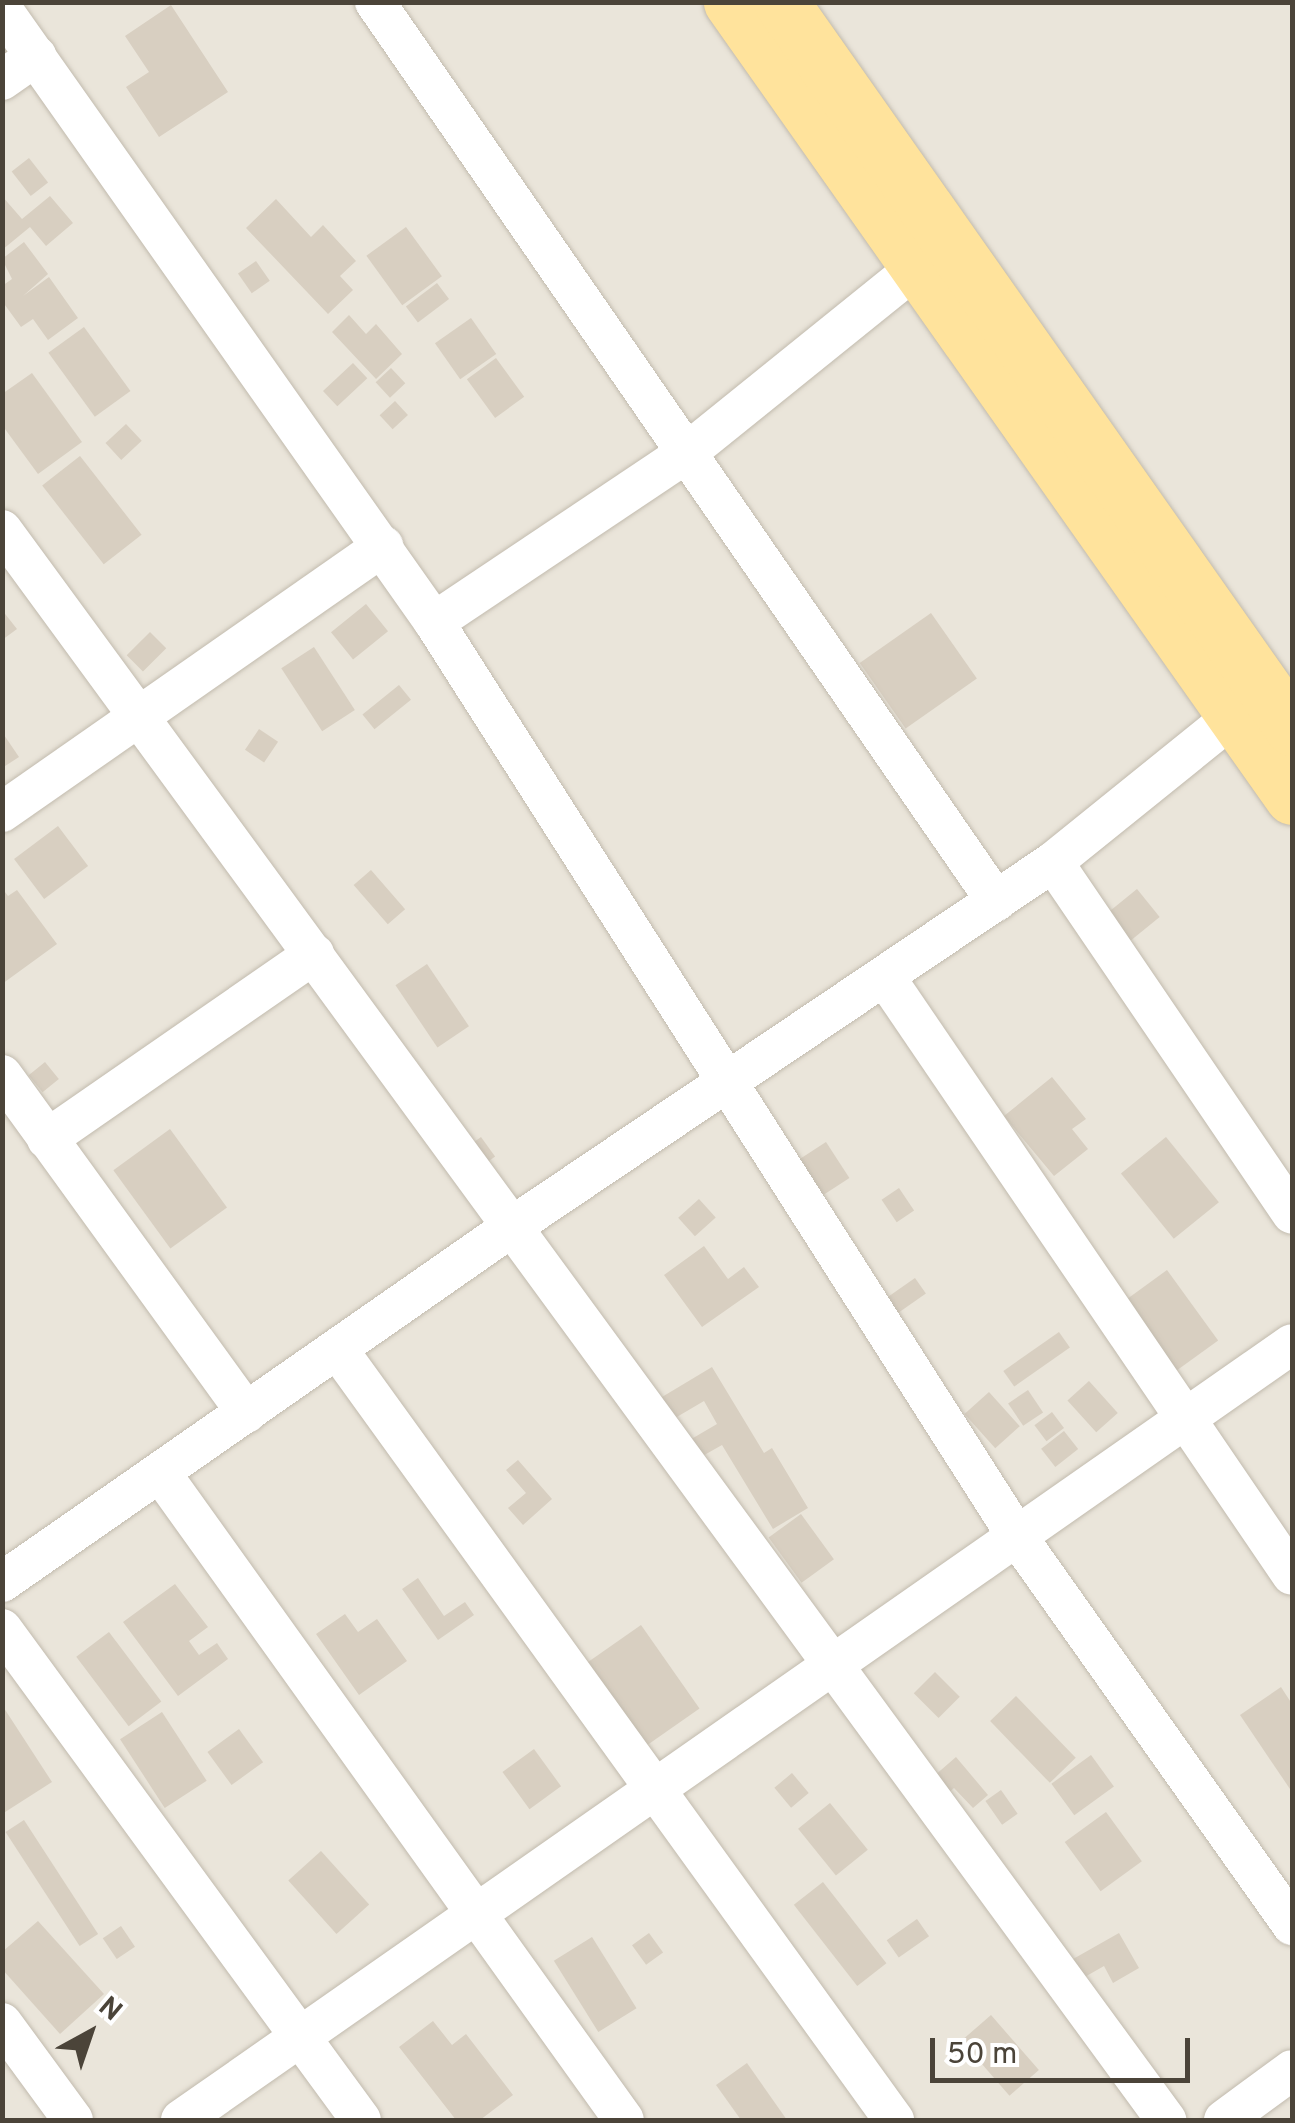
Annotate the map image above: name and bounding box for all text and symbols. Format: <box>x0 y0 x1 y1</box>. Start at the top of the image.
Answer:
north arrow <box>40 1983 140 2083</box>
text: N <box>90 1990 129 2030</box>
scale bar <box>935 2018 1195 2080</box>
text: 50 m <box>947 2037 1017 2074</box>

